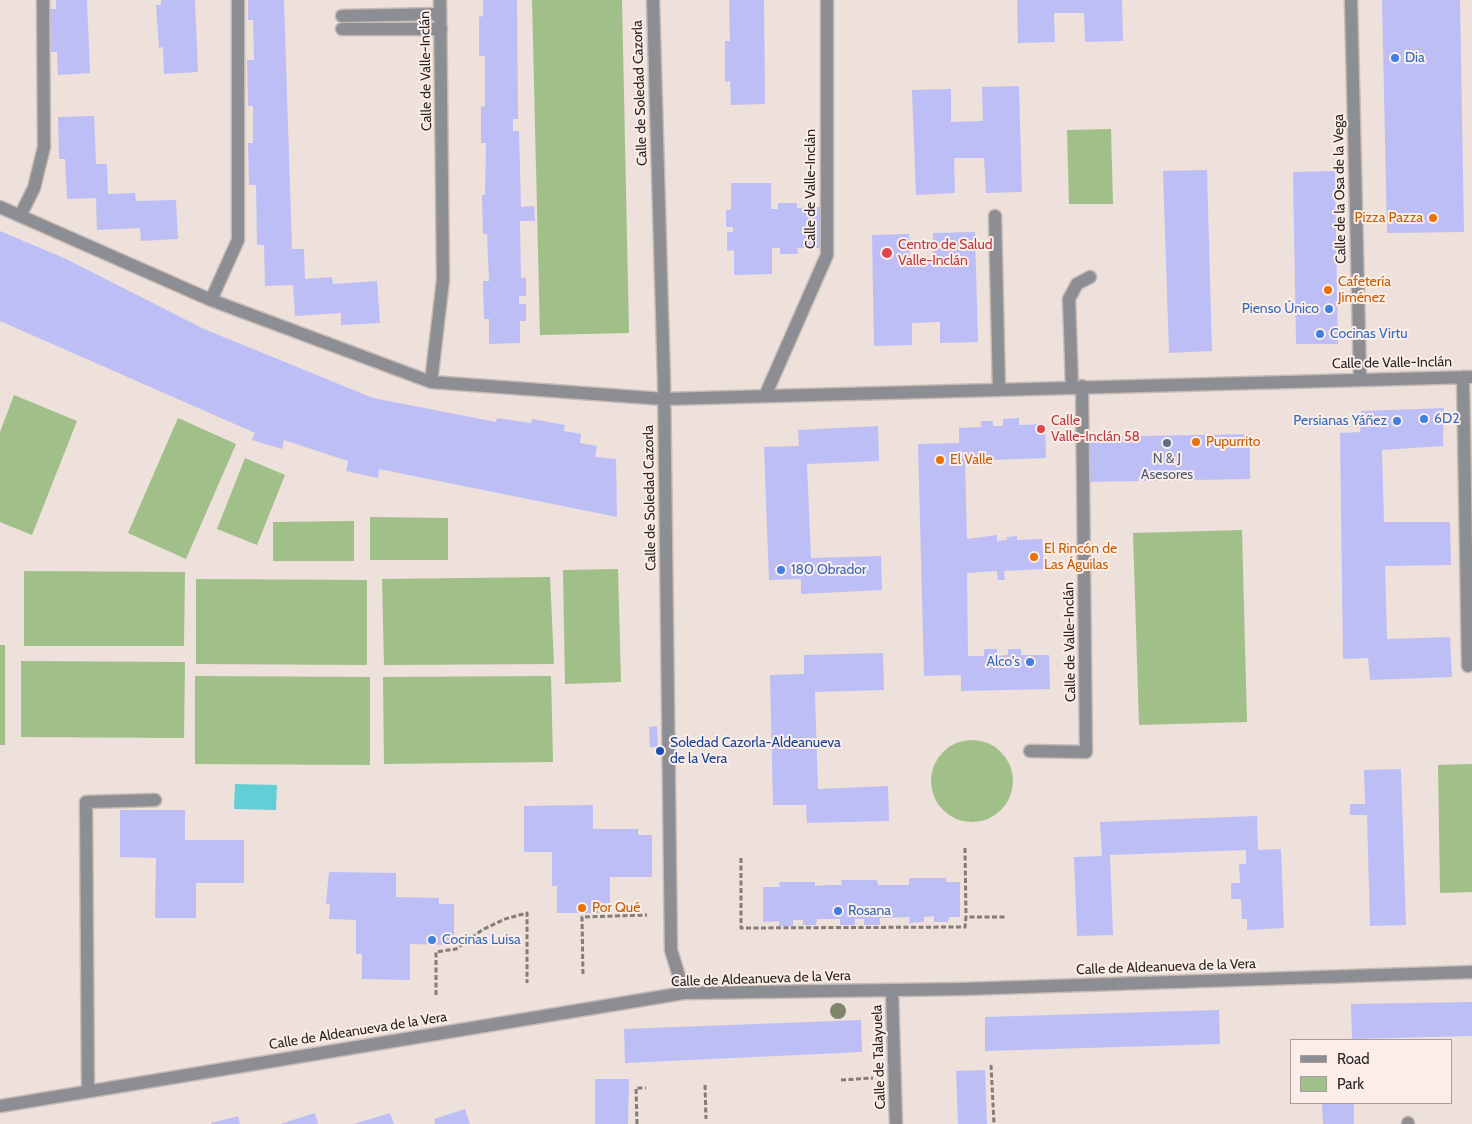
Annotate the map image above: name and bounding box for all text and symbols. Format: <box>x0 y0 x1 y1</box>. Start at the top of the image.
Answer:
street label: Calle de Valle-Inclán <box>417 11 435 131</box>
street label: Calle de Soledad Cazorla <box>629 20 651 166</box>
place label: Dia <box>1405 50 1425 66</box>
marker: Dia <box>1389 52 1401 64</box>
street label: Calle de la Osa de la Vega <box>1330 114 1350 264</box>
street label: Calle de Valle-Inclán <box>803 129 819 249</box>
place label: Pizza Pazza <box>1355 210 1423 226</box>
marker: Pizza Pazza <box>1427 212 1439 224</box>
place label: Centro de Salud Valle-Inclán <box>898 237 993 270</box>
marker: Centro de Salud Valle-Inclán <box>880 246 894 260</box>
place label: Cafetería Jiménez <box>1338 274 1391 306</box>
marker: Cafetería Jiménez <box>1322 284 1334 296</box>
place label: Pienso Único <box>1242 301 1319 317</box>
marker: Pienso Único <box>1323 303 1335 315</box>
place label: Cocinas Virtu <box>1330 326 1408 342</box>
marker: Cocinas Virtu <box>1314 328 1326 340</box>
street label: Calle de Valle-Inclán <box>1332 354 1452 372</box>
place label: 6D2 <box>1434 411 1459 427</box>
place label: Calle Valle-Inclán 58 <box>1051 413 1140 446</box>
place label: Persianas Yáñez <box>1293 413 1387 429</box>
marker: 6D2 <box>1418 413 1430 425</box>
marker: Persianas Yáñez <box>1391 415 1403 427</box>
marker: Calle Valle-Inclán 58 <box>1035 423 1047 435</box>
street label: Calle de Soledad Cazorla <box>640 425 660 571</box>
place label: Pupurrito <box>1206 434 1261 450</box>
marker: Pupurrito <box>1190 436 1202 448</box>
marker: N & J Asesores <box>1161 437 1173 449</box>
place label: N & J Asesores <box>1141 451 1193 484</box>
place label: El Valle <box>950 452 993 468</box>
marker: El Valle <box>934 454 946 466</box>
place label: El Rincón de Las Águilas <box>1044 541 1117 574</box>
marker: El Rincón de Las Águilas <box>1028 551 1040 563</box>
place label: 180 Obrador <box>791 562 866 578</box>
marker: 180 Obrador <box>775 564 787 576</box>
street label: Calle de Valle-Inclán <box>1061 582 1079 702</box>
place label: Alco's <box>987 654 1020 670</box>
marker: Alco's <box>1024 656 1036 668</box>
place label: Soledad Cazorla-Aldeanueva de la Vera <box>670 735 841 768</box>
marker: Soledad Cazorla-Aldeanueva de la Vera <box>654 745 666 757</box>
place label: Por Qué <box>592 900 640 916</box>
marker: Por Qué <box>576 902 588 914</box>
place label: Rosana <box>848 903 891 919</box>
marker: Rosana <box>832 905 844 917</box>
place label: Cocinas Luisa <box>442 932 521 948</box>
marker: Cocinas Luisa <box>426 934 438 946</box>
street label: Calle de Aldeanueva de la Vera <box>1076 955 1256 979</box>
street label: Calle de Aldeanueva de la Vera <box>671 967 851 991</box>
street label: Calle de Talayuela <box>869 1004 889 1110</box>
street label: Calle de Aldeanueva de la Vera <box>268 1009 448 1053</box>
legend <box>1290 1039 1452 1104</box>
text: Road <box>1337 1050 1370 1068</box>
text: Park <box>1337 1075 1364 1093</box>

